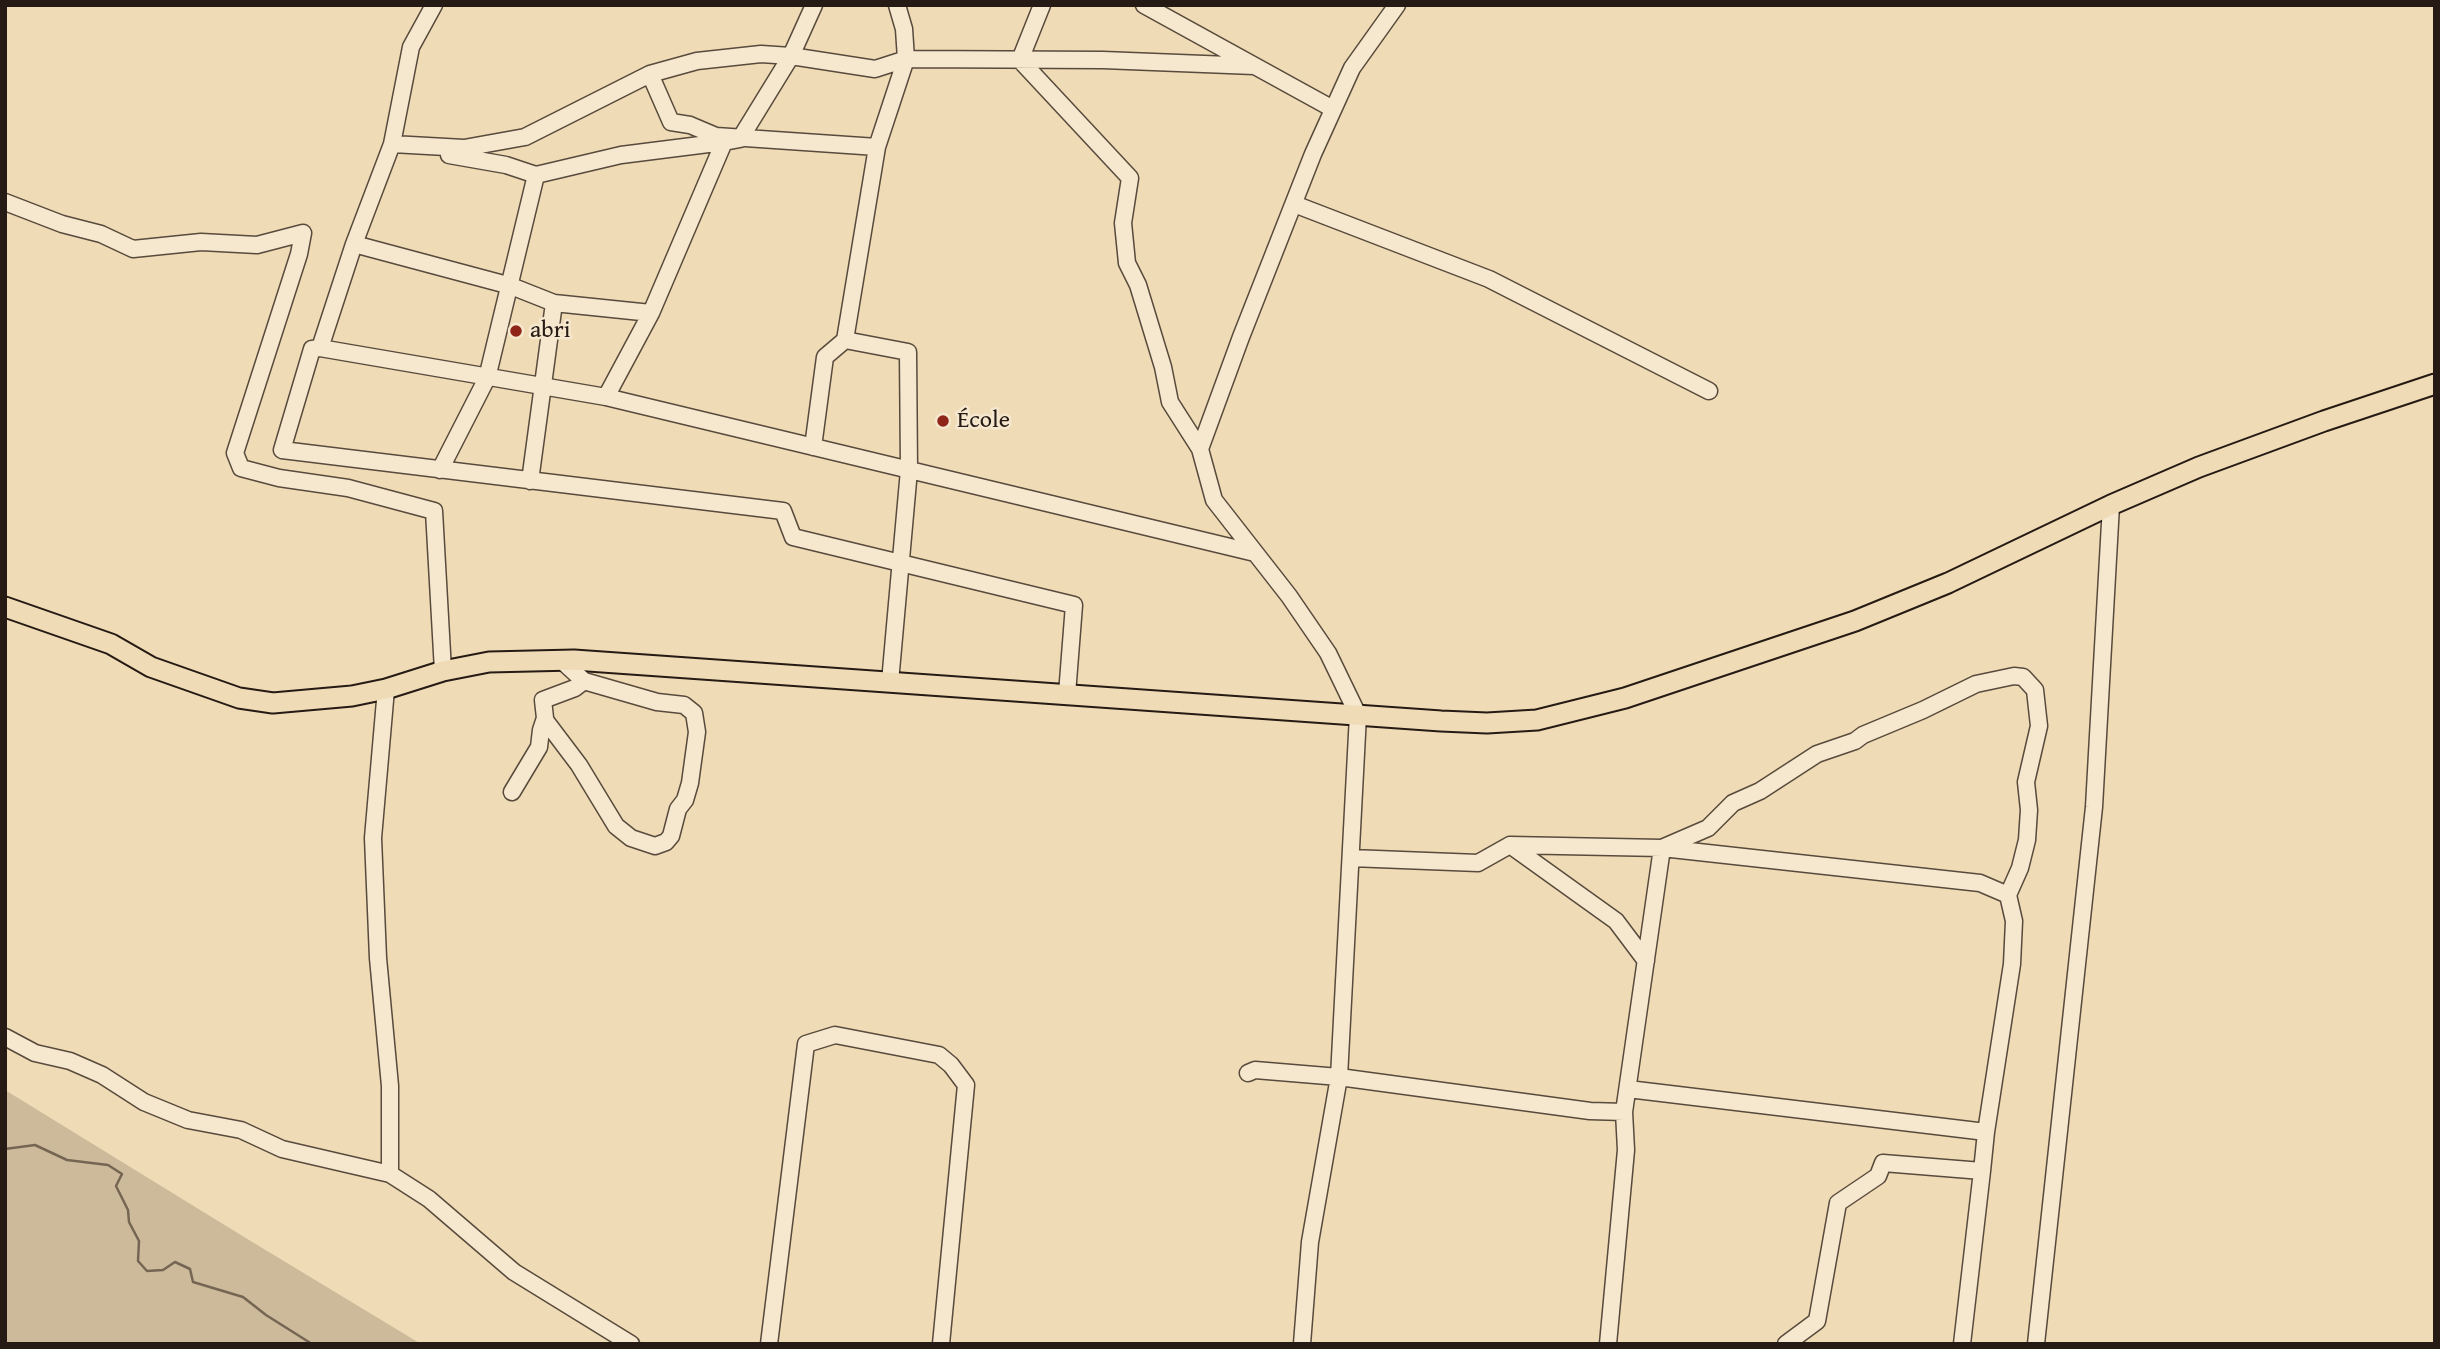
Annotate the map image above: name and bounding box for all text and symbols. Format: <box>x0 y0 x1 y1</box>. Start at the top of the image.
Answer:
place label: abri <box>530 317 570 345</box>
marker: abri <box>508 323 524 339</box>
place label: École <box>957 407 1010 435</box>
marker: École <box>935 413 951 429</box>

